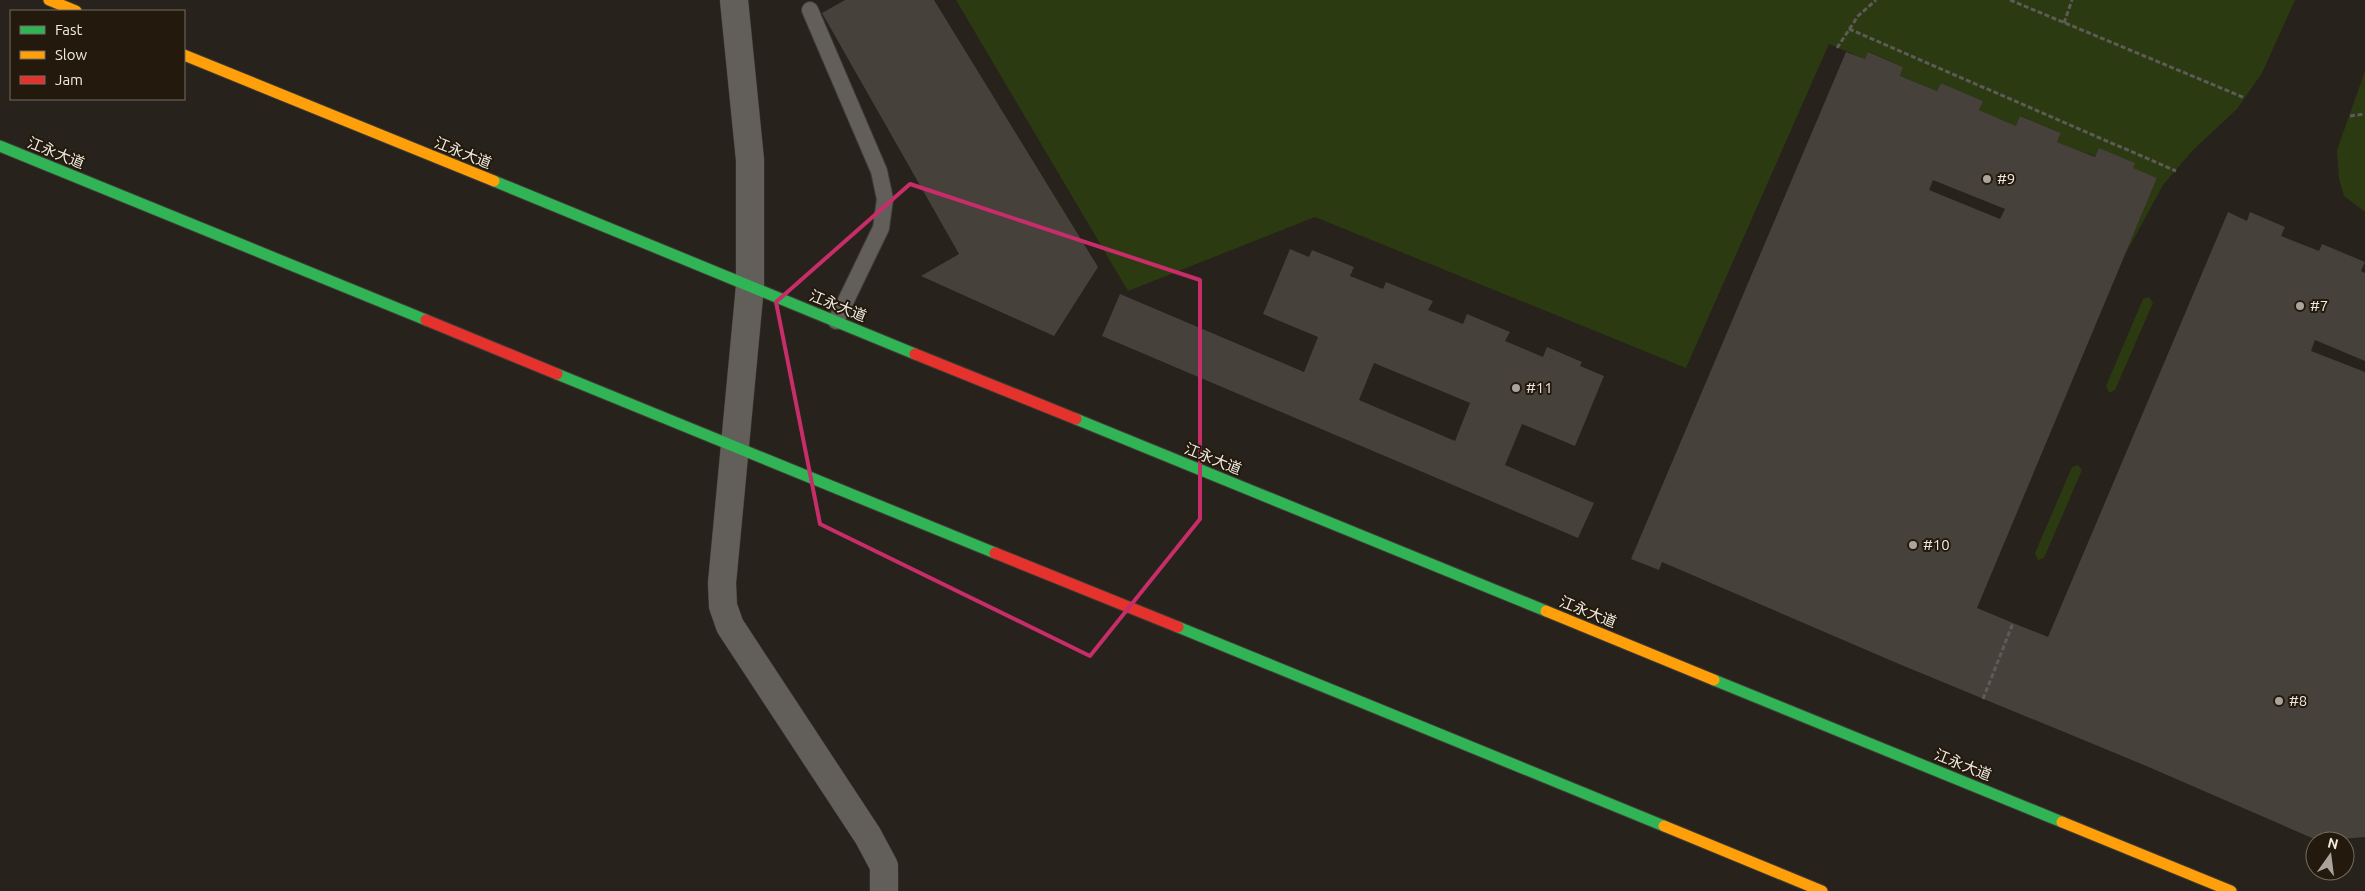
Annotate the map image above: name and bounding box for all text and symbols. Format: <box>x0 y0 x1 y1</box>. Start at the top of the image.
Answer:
legend <box>10 10 185 100</box>
text: Fast <box>55 21 83 38</box>
text: Slow <box>55 46 88 63</box>
text: Jam <box>55 71 83 88</box>
street label: 江永大道 <box>25 133 87 172</box>
street label: 江永大道 <box>432 133 494 172</box>
place label: #9 <box>1997 170 2015 187</box>
marker: #9 <box>1981 173 1993 185</box>
street label: 江永大道 <box>807 286 869 325</box>
place label: #7 <box>2310 297 2328 314</box>
marker: #7 <box>2294 300 2306 312</box>
place label: #11 <box>1526 379 1553 396</box>
marker: #11 <box>1510 382 1522 394</box>
street label: 江永大道 <box>1182 439 1244 478</box>
place label: #10 <box>1923 536 1950 553</box>
marker: #10 <box>1907 539 1919 551</box>
street label: 江永大道 <box>1557 592 1619 631</box>
place label: #8 <box>2289 692 2307 709</box>
marker: #8 <box>2273 695 2285 707</box>
street label: 江永大道 <box>1932 745 1994 784</box>
north arrow <box>2305 831 2355 881</box>
text: N <box>2326 834 2340 852</box>

